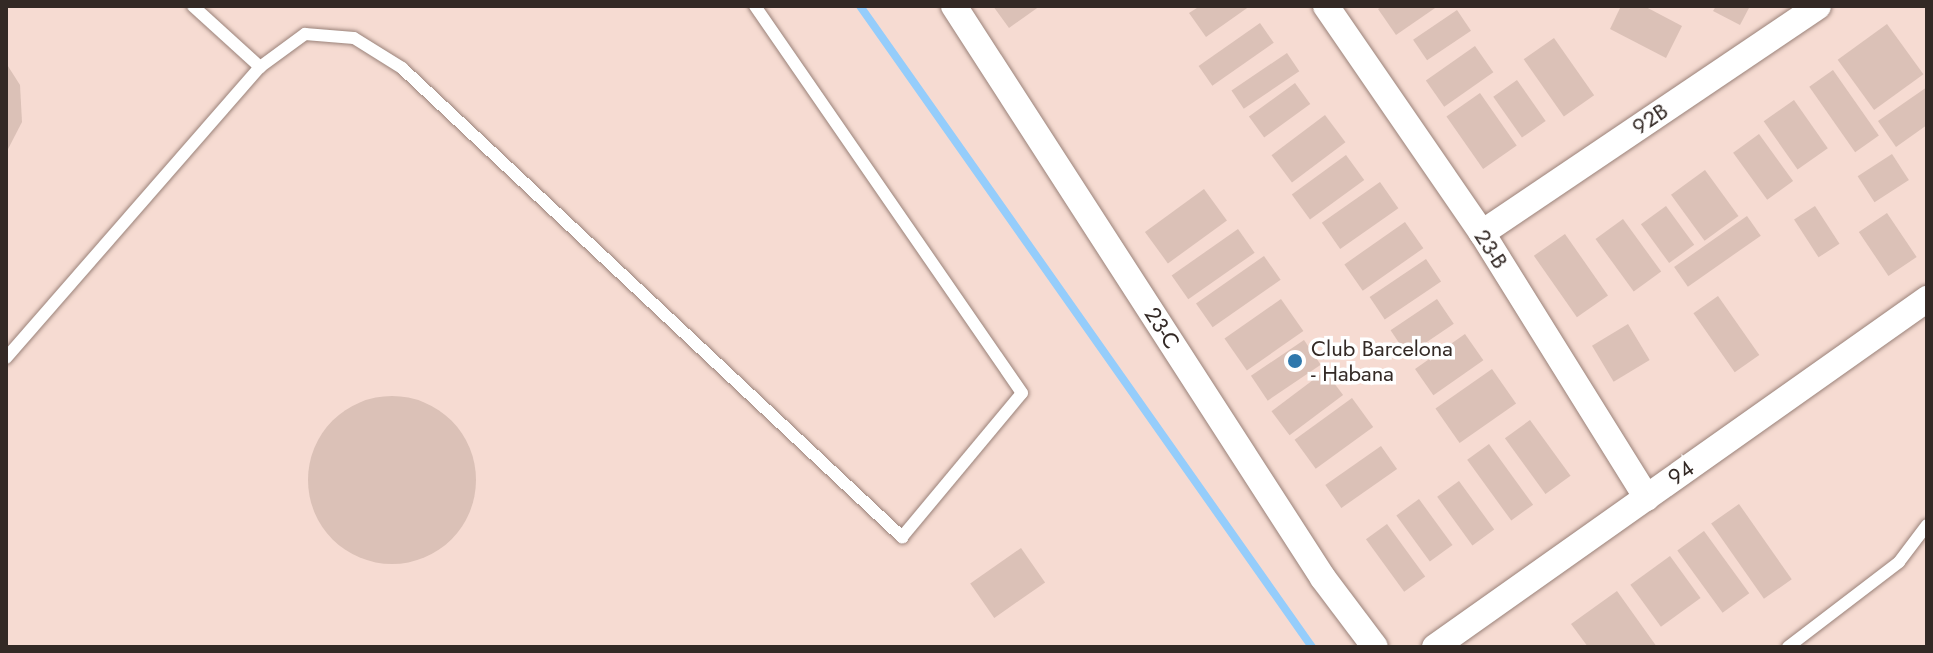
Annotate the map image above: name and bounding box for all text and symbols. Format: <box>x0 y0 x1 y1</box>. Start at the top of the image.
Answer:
street label: 92B <box>1627 98 1673 140</box>
street label: 23-B <box>1469 224 1513 274</box>
street label: 23-C <box>1139 302 1185 354</box>
place label: Club Barcelona - Habana <box>1311 335 1453 386</box>
marker: Club Barcelona - Habana <box>1286 352 1304 370</box>
street label: 94 <box>1663 455 1699 491</box>

